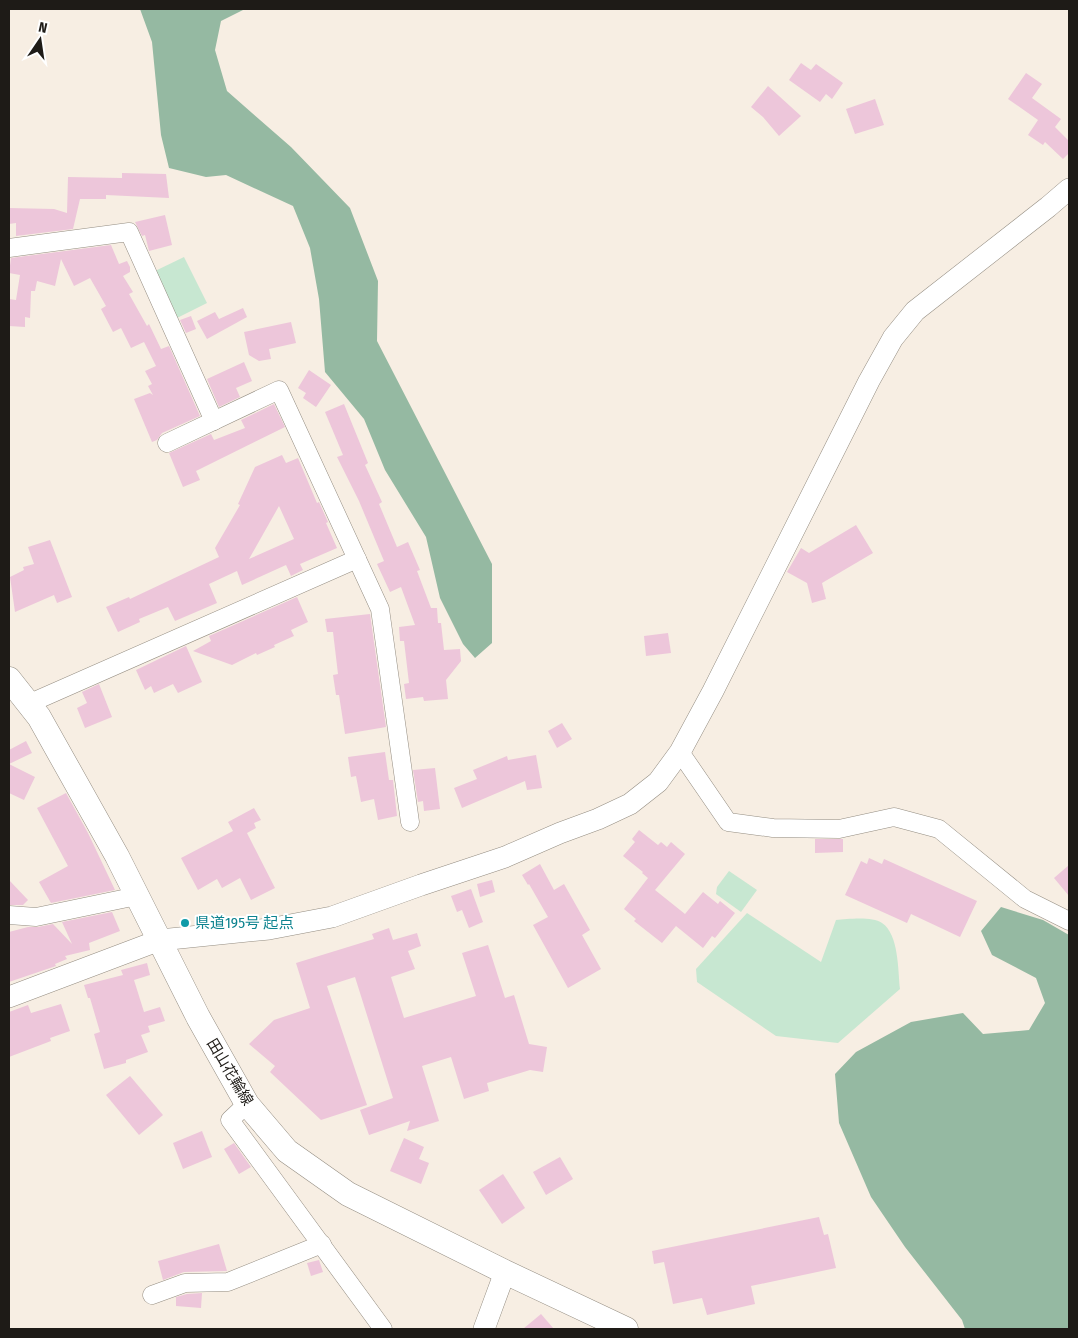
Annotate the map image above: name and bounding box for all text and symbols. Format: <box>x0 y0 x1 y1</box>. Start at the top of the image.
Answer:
north arrow <box>15 15 65 65</box>
text: N <box>37 19 49 37</box>
place label: 県道195号 起点 <box>195 914 294 932</box>
marker: 県道195号 起点 <box>179 917 191 929</box>
street label: 田山花輪線 <box>203 1035 257 1109</box>

